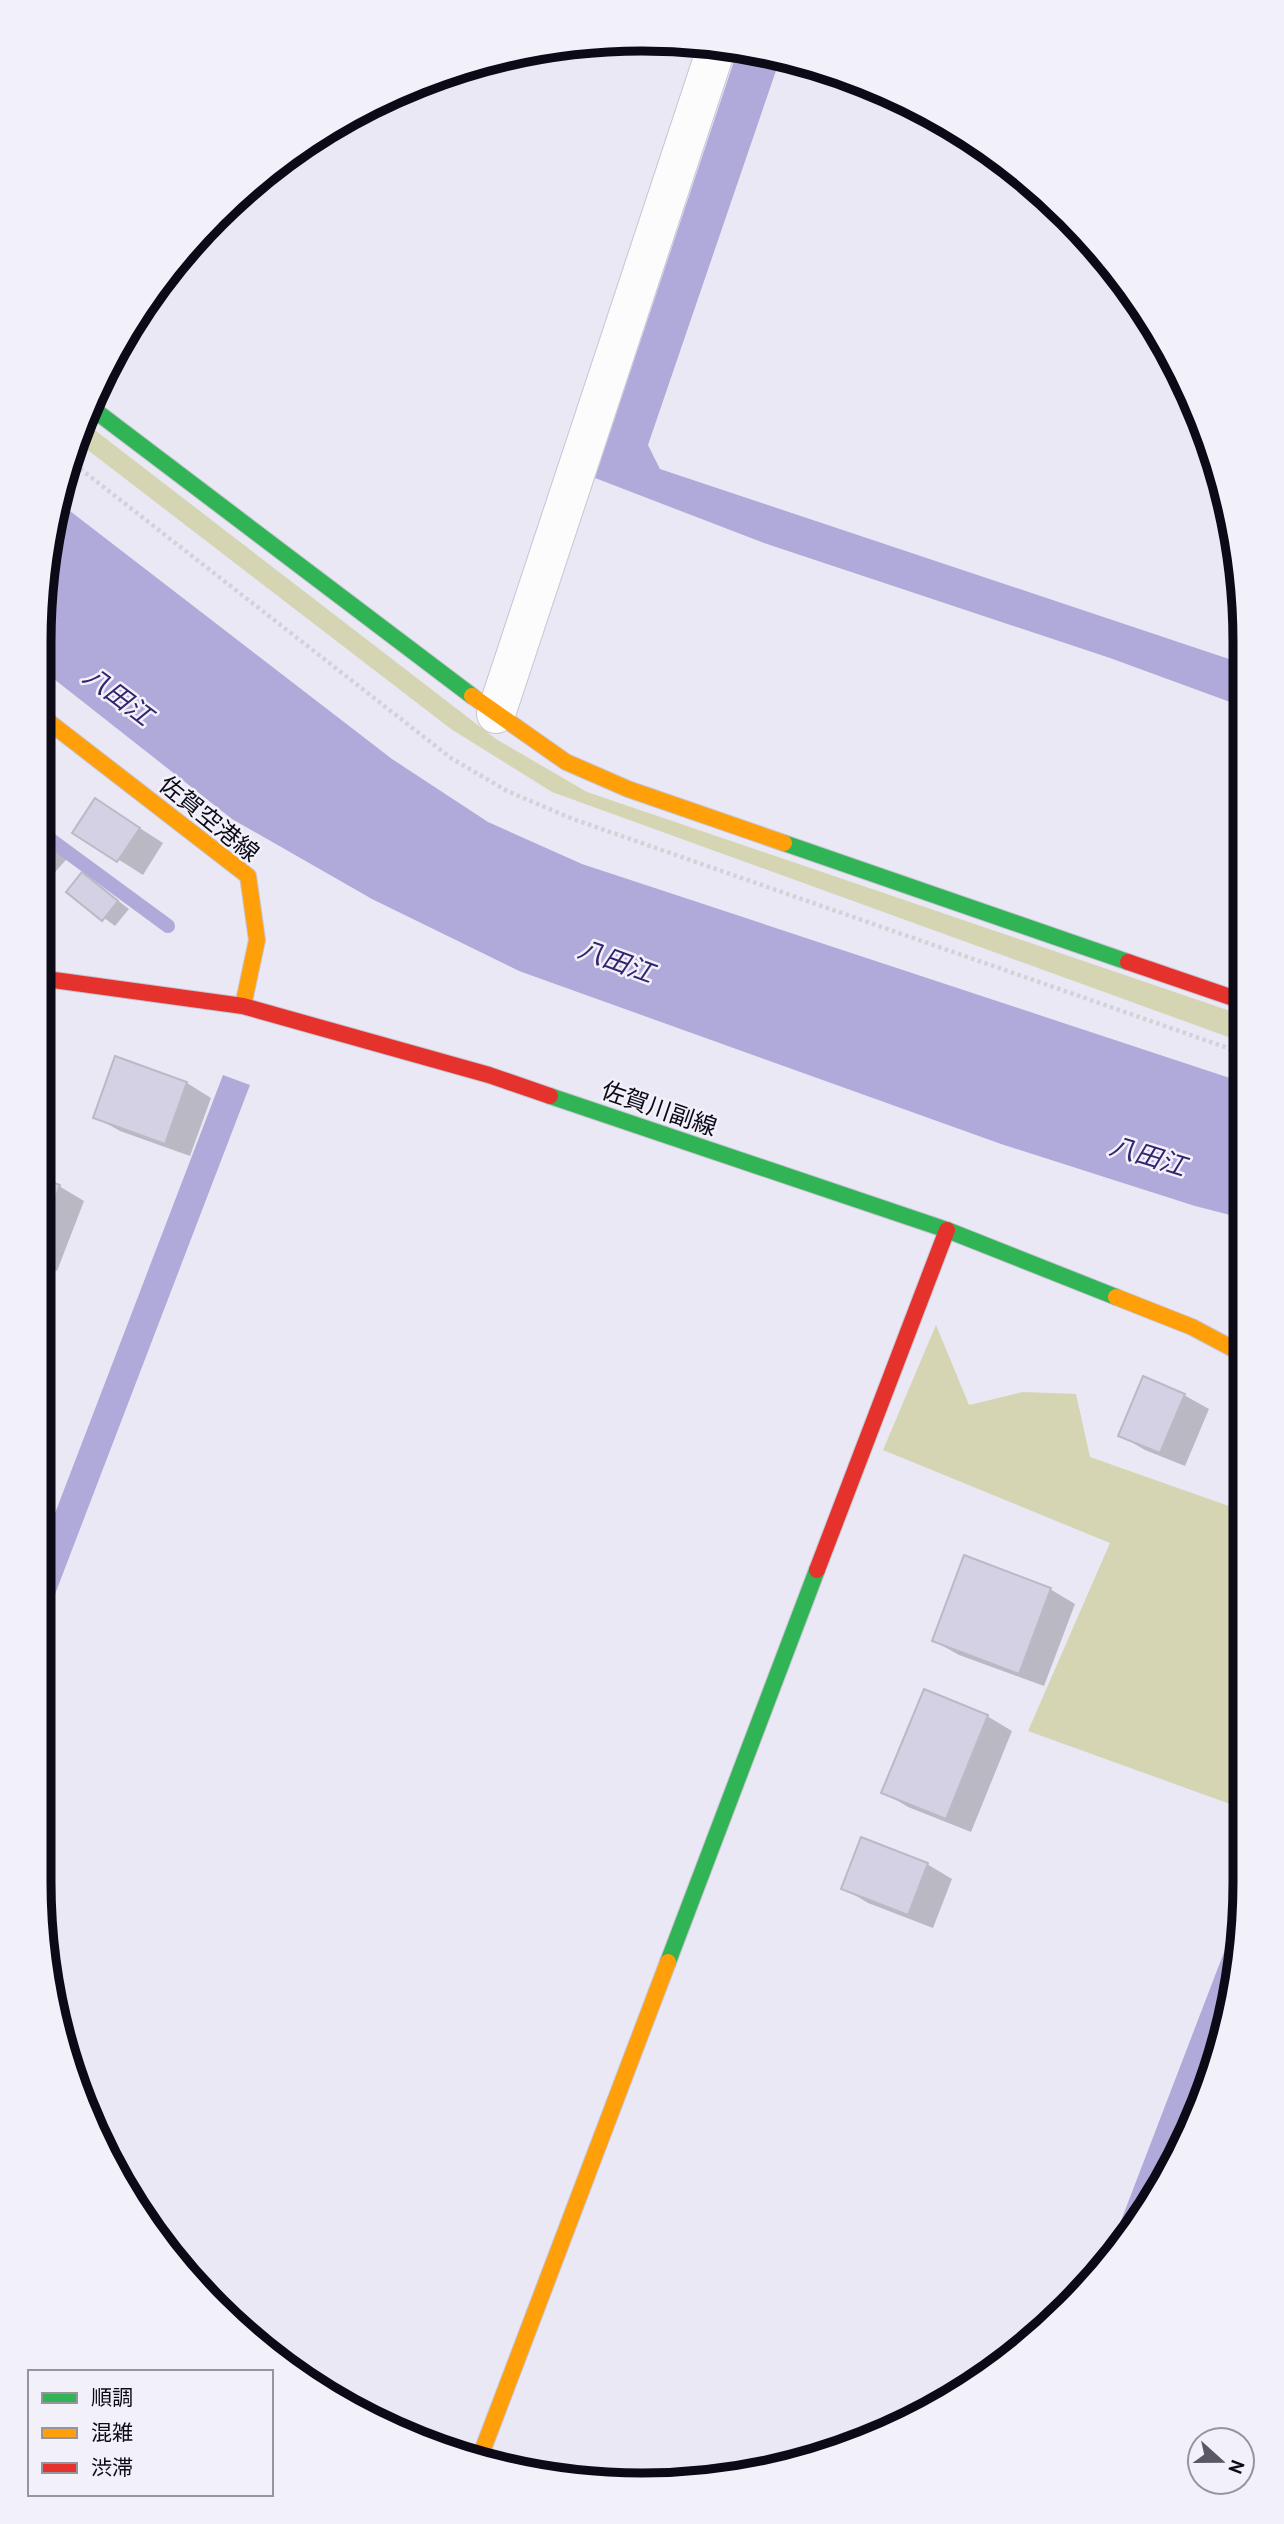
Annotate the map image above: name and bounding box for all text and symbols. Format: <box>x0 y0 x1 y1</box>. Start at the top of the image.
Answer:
water label: 八田江 <box>77 659 162 734</box>
street label: 佐賀空港線 <box>153 769 266 868</box>
water label: 八田江 <box>574 932 661 990</box>
street label: 佐賀川副線 <box>597 1074 721 1143</box>
water label: 八田江 <box>1106 1128 1193 1184</box>
legend <box>28 2370 273 2496</box>
text: 順調 <box>91 2384 133 2411</box>
text: 混雑 <box>91 2419 133 2446</box>
north arrow <box>1186 2426 1256 2496</box>
text: 渋滞 <box>91 2454 133 2481</box>
text: N <box>1223 2457 1250 2477</box>

